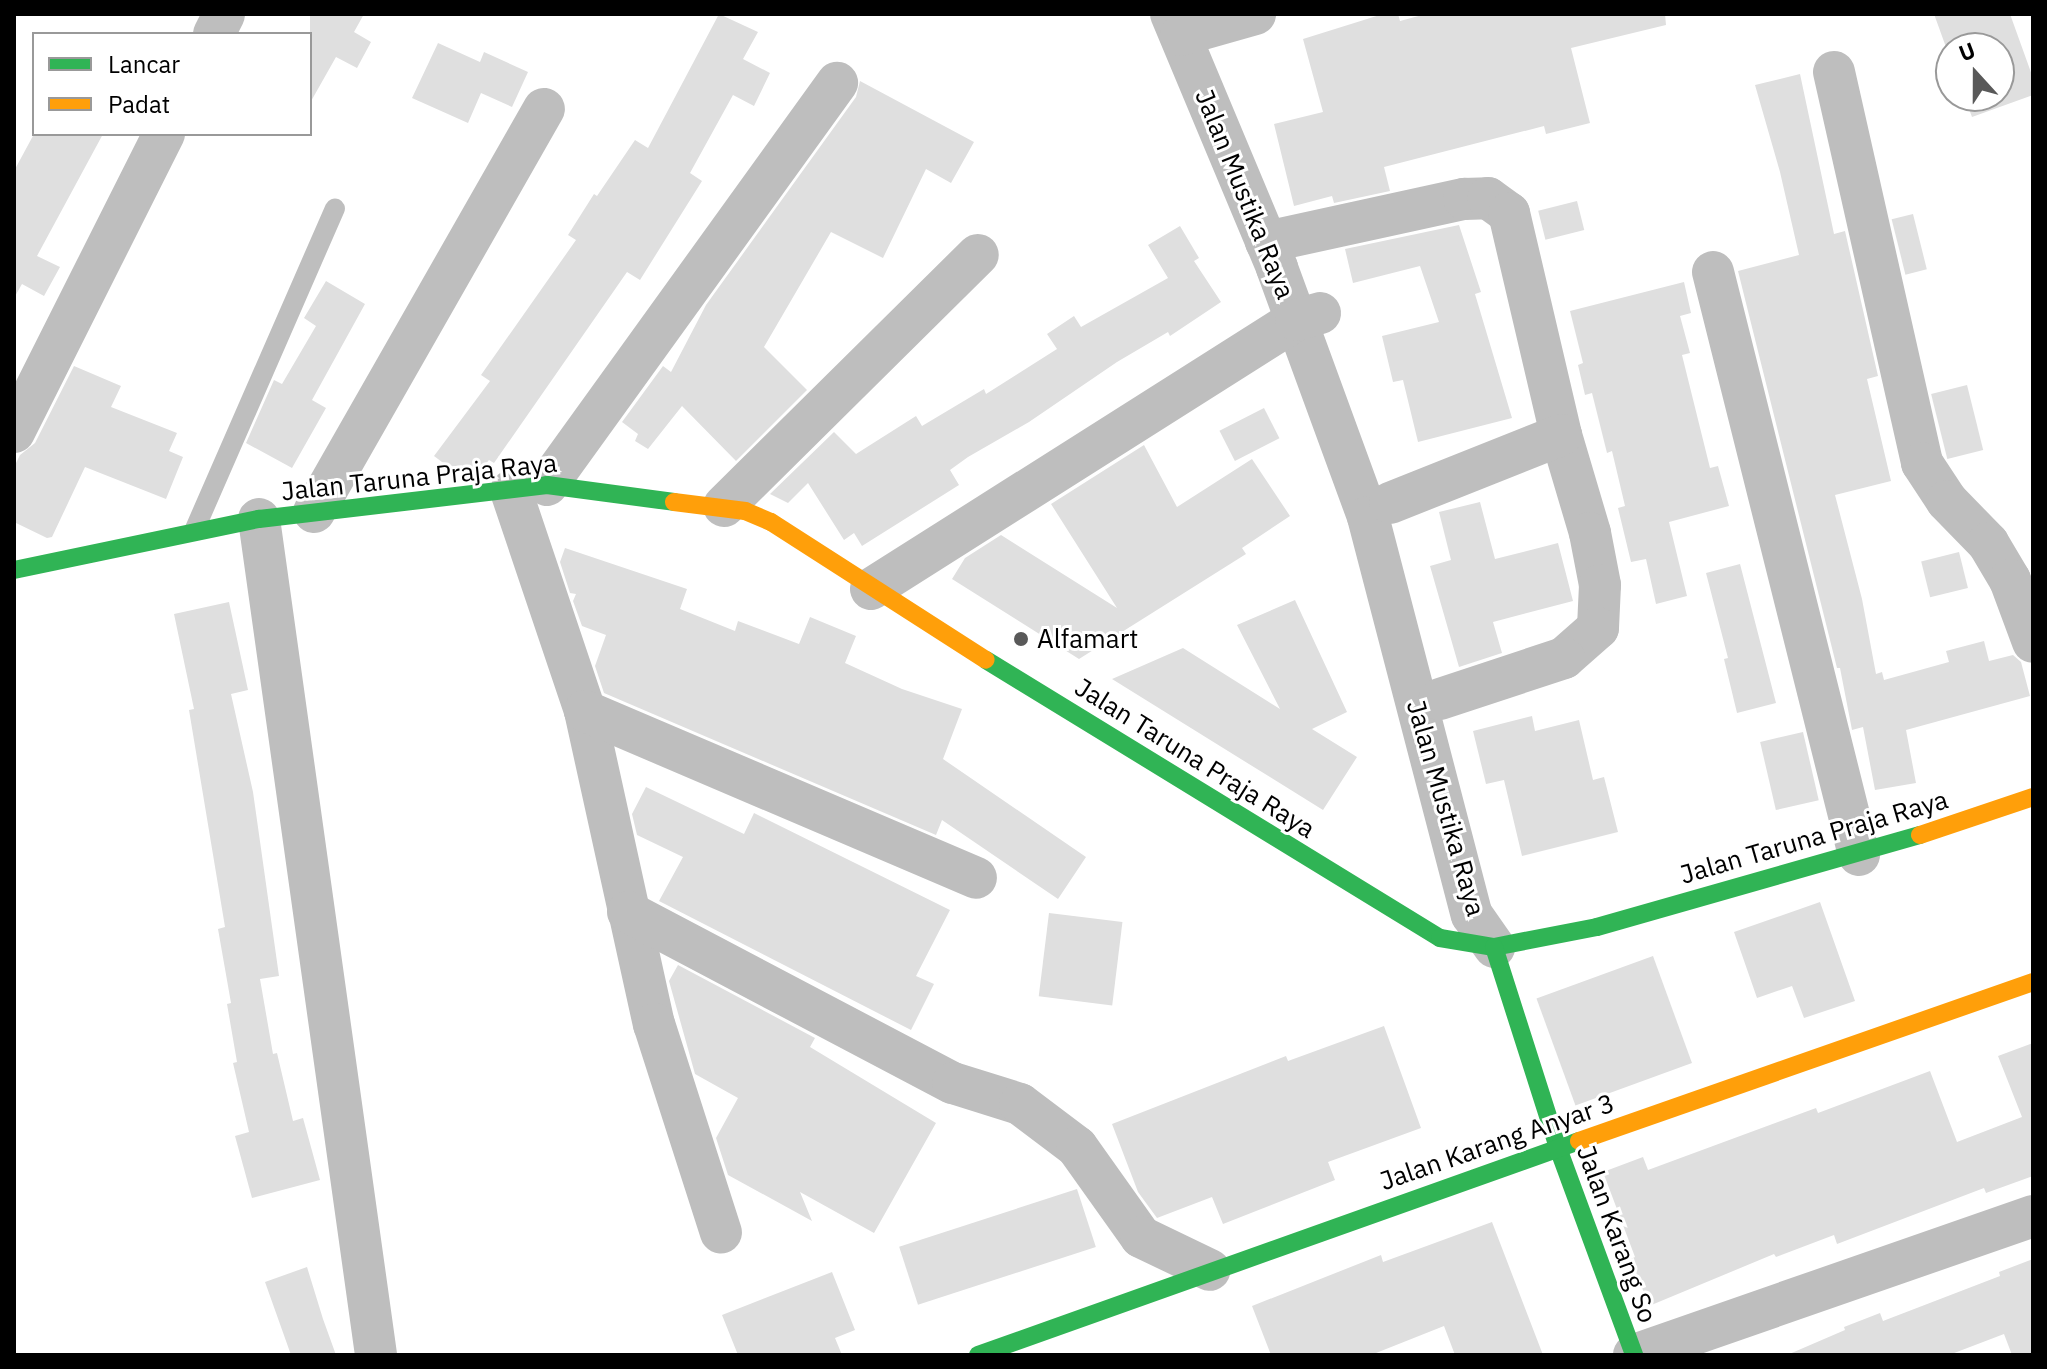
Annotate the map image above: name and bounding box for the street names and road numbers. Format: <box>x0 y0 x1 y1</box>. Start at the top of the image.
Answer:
street label: Jalan Mustika Raya <box>1189 85 1301 303</box>
street label: Jalan Taruna Praja Raya <box>280 447 558 507</box>
street label: Jalan Taruna Praja Raya <box>1069 671 1321 845</box>
street label: Jalan Mustika Raya <box>1400 696 1492 920</box>
street label: Jalan Taruna Praja Raya <box>1677 784 1951 890</box>
street label: Jalan Karang Anyar 3 <box>1376 1087 1618 1197</box>
street label: Jalan Karang So <box>1570 1141 1664 1327</box>

